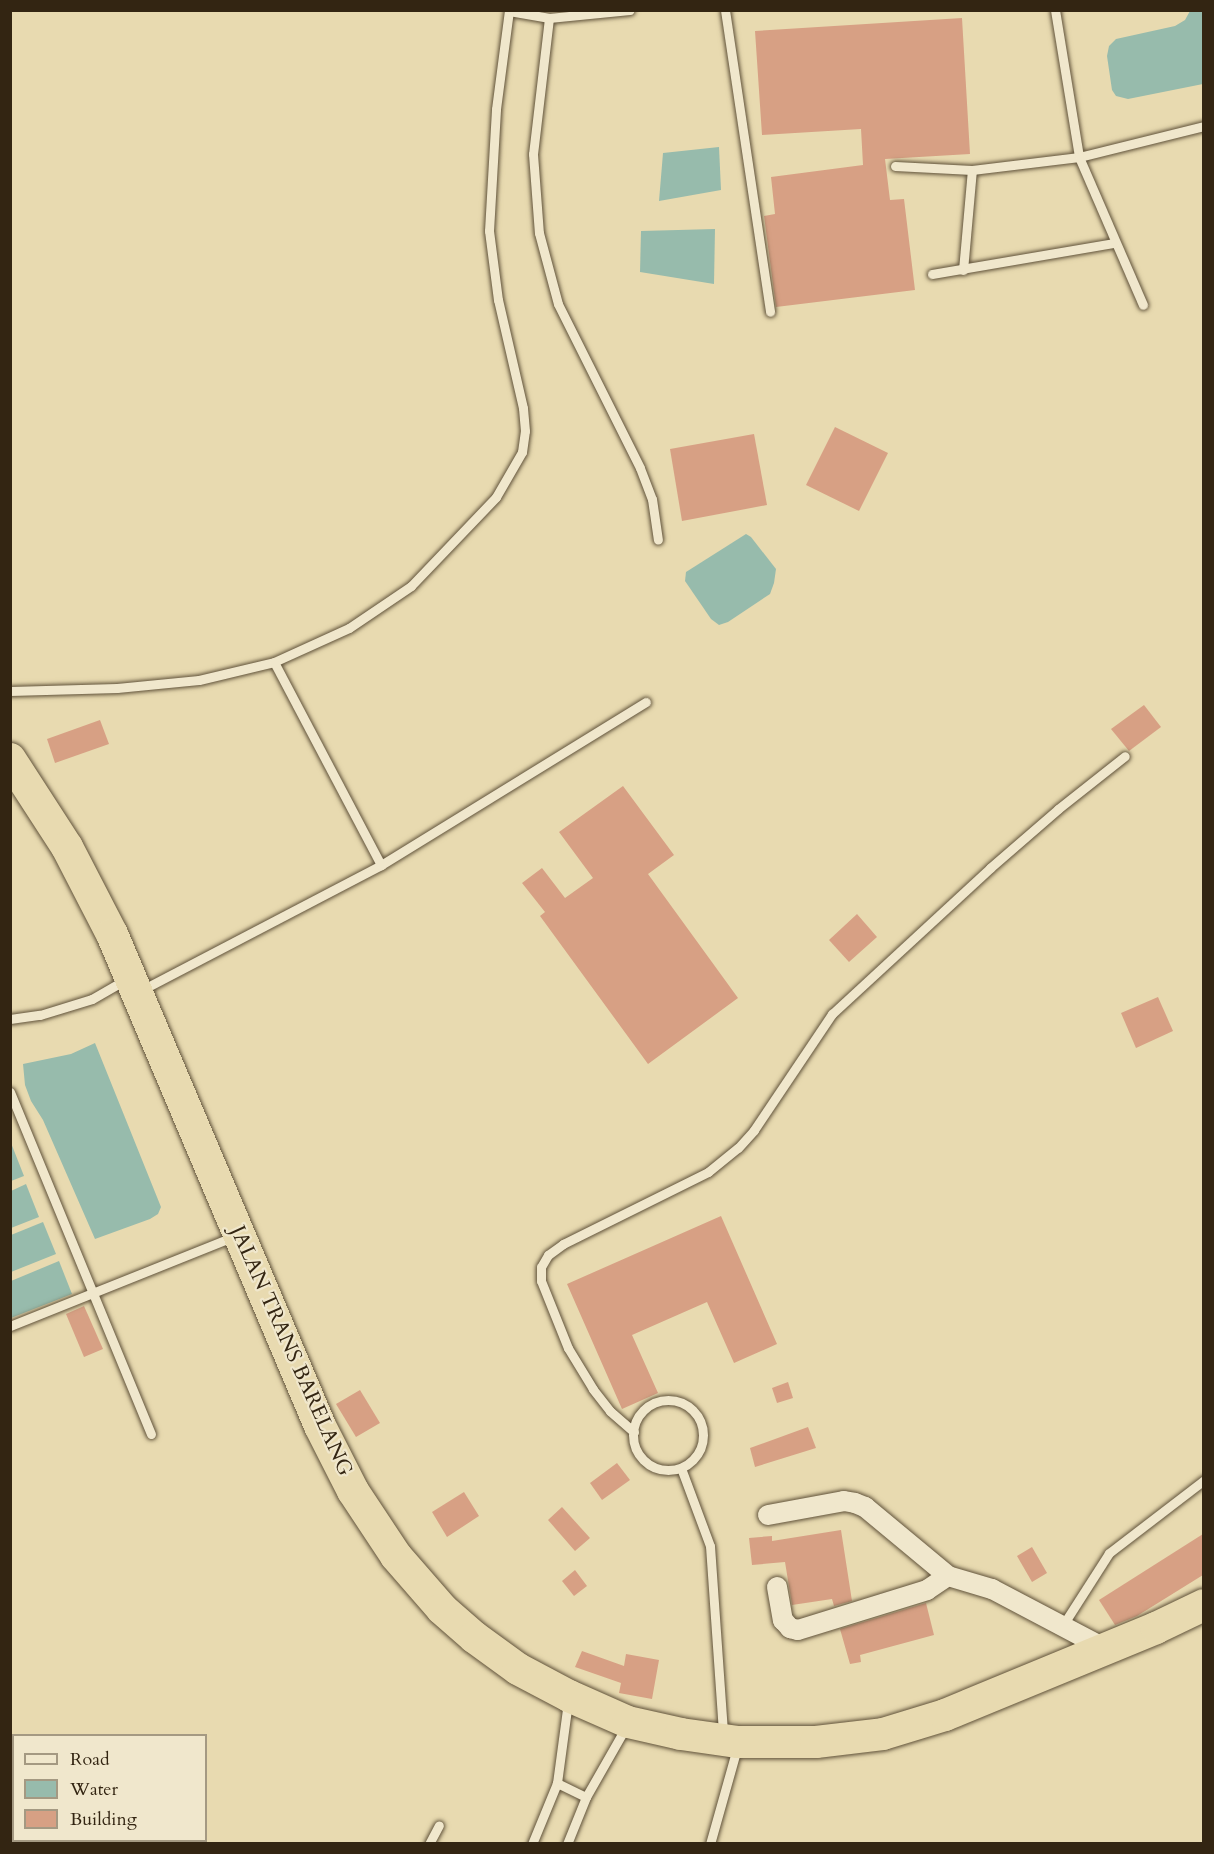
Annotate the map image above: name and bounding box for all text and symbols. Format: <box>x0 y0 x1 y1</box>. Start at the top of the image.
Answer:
street label: JALAN TRANS BARELANG <box>224 1222 358 1480</box>
legend <box>12 1734 207 1842</box>
text: Road <box>70 1747 110 1772</box>
text: Water <box>70 1777 118 1802</box>
text: Building <box>70 1807 137 1832</box>

